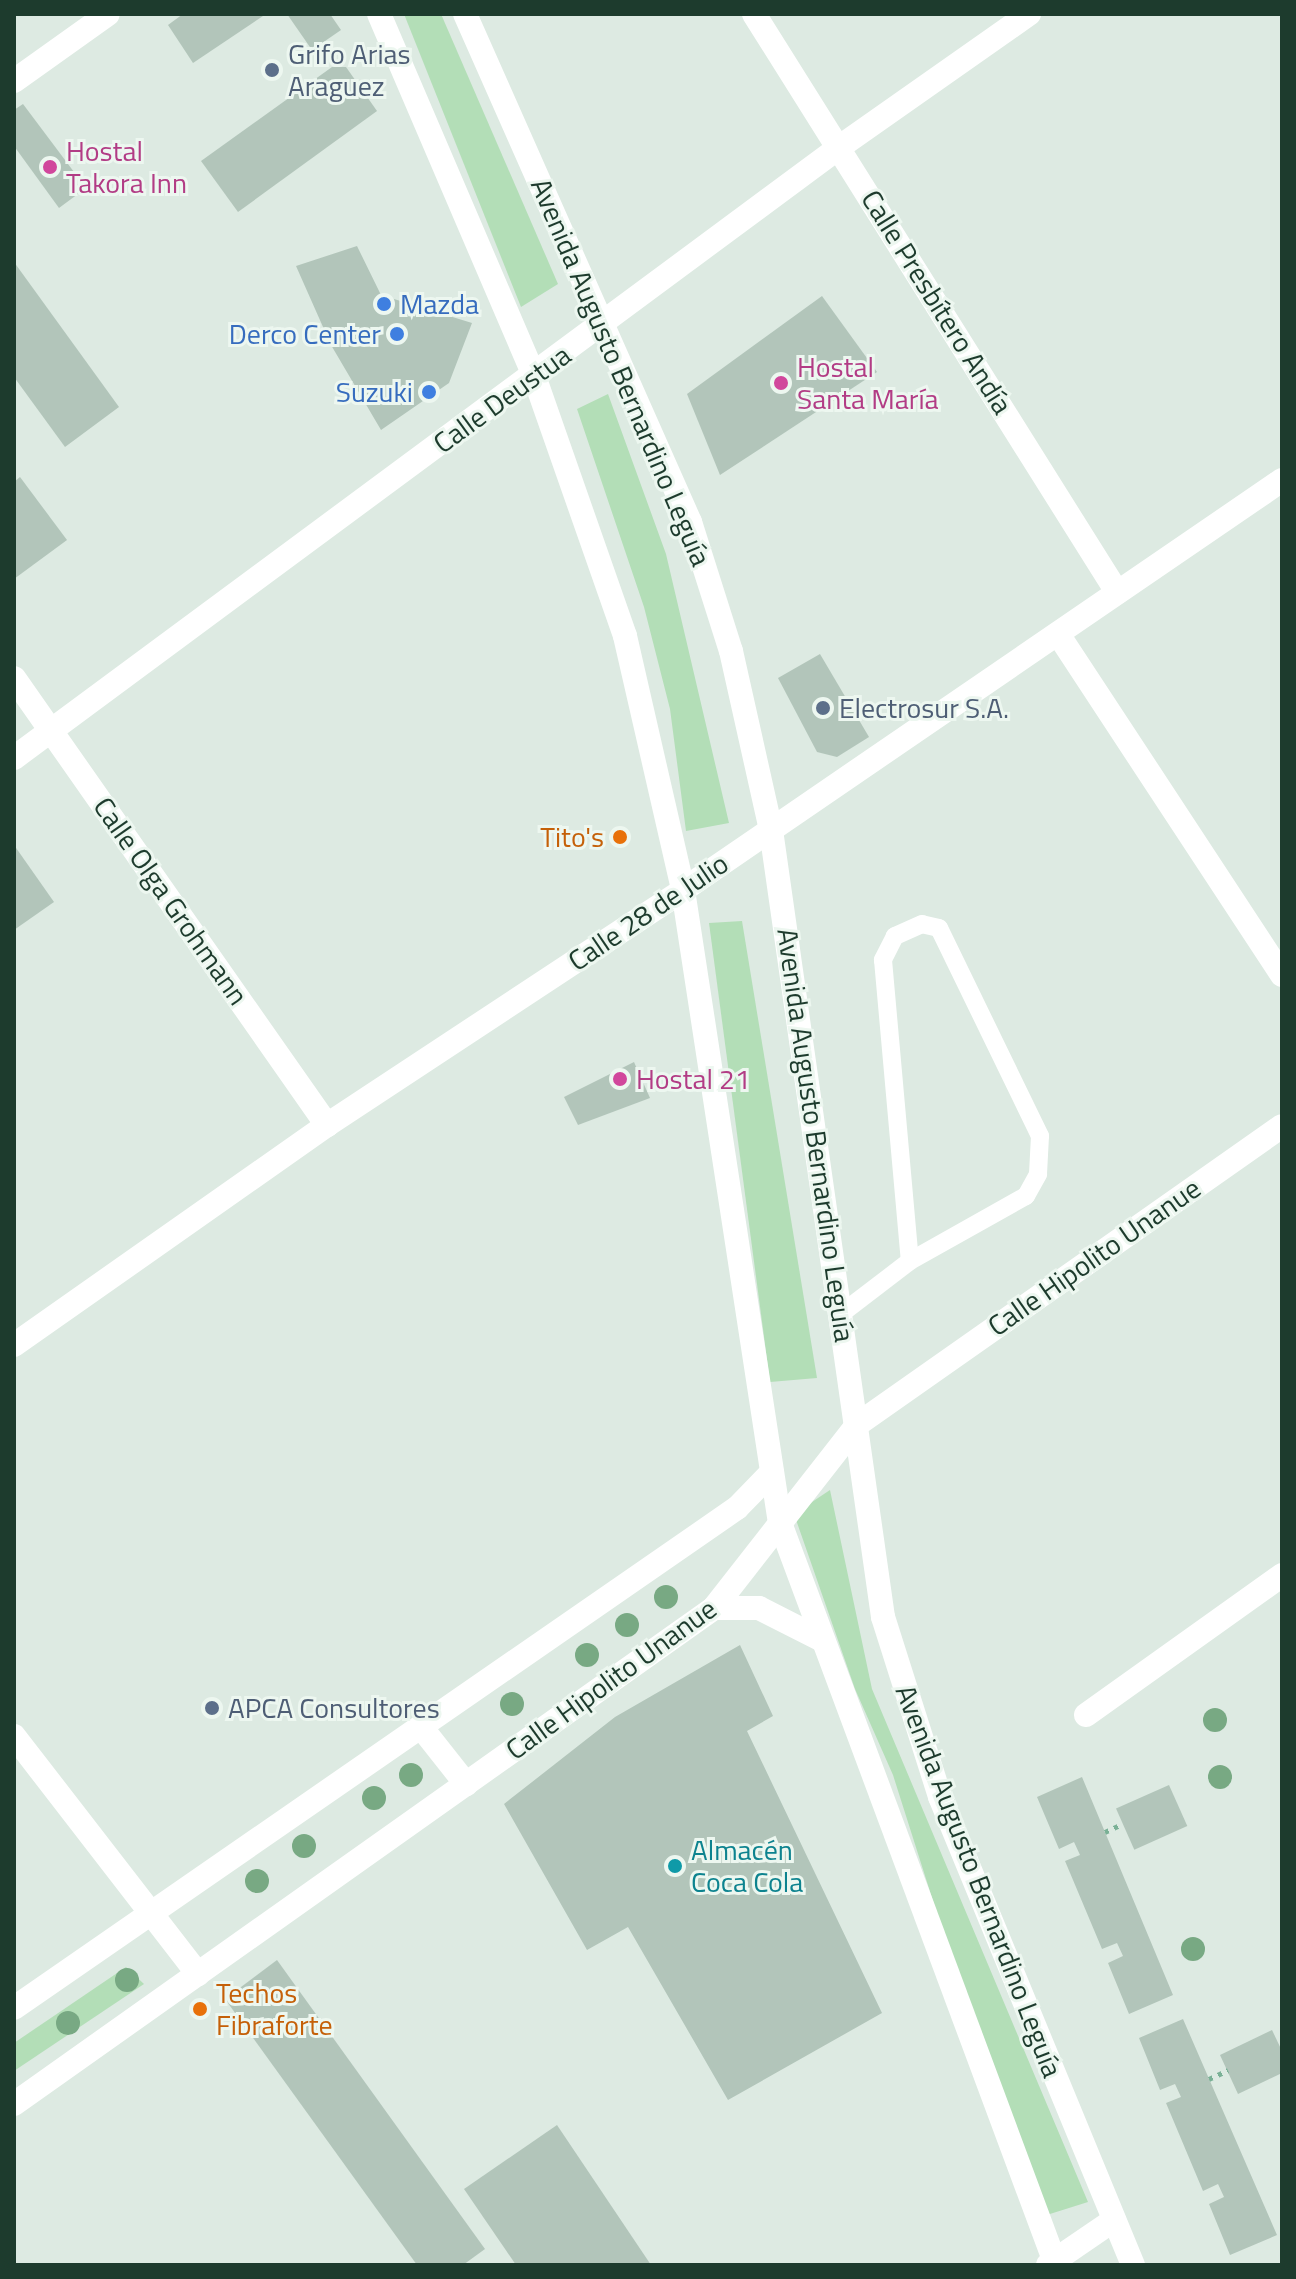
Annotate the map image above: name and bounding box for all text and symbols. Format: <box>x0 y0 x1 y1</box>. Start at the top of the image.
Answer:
place label: Grifo Arias Araguez <box>288 37 411 103</box>
marker: Grifo Arias Araguez <box>263 61 281 79</box>
place label: Hostal Takora Inn <box>66 134 187 200</box>
marker: Hostal Takora Inn <box>41 158 59 176</box>
street label: Avenida Augusto Bernardino Leguía <box>524 173 718 571</box>
street label: Calle Presbítero Andía <box>855 184 1019 420</box>
place label: Mazda <box>400 287 479 321</box>
marker: Mazda <box>375 295 393 313</box>
place label: Derco Center <box>229 317 381 351</box>
marker: Derco Center <box>388 325 406 343</box>
street label: Calle Deustua <box>427 338 577 460</box>
place label: Hostal Santa María <box>797 350 939 416</box>
marker: Hostal Santa María <box>772 374 790 392</box>
place label: Suzuki <box>336 375 413 409</box>
marker: Suzuki <box>420 383 438 401</box>
place label: Electrosur S.A. <box>839 691 1009 725</box>
marker: Electrosur S.A. <box>814 699 832 717</box>
street label: Calle Olga Grohmann <box>87 791 255 1011</box>
place label: Tito's <box>540 820 604 854</box>
marker: Tito's <box>611 828 629 846</box>
street label: Calle 28 de Julio <box>562 846 734 978</box>
street label: Avenida Augusto Bernardino Leguía <box>770 926 862 1344</box>
place label: Hostal 21 <box>636 1062 750 1096</box>
marker: Hostal 21 <box>611 1070 629 1088</box>
street label: Calle Hipolito Unanue <box>981 1171 1207 1343</box>
street label: Calle Hipolito Unanue <box>499 1591 723 1767</box>
street label: Avenida Augusto Bernardino Leguía <box>889 1680 1069 2082</box>
place label: APCA Consultores <box>228 1691 440 1725</box>
marker: APCA Consultores <box>203 1699 221 1717</box>
place label: Almacén Coca Cola <box>691 1833 803 1899</box>
marker: Almacén Coca Cola <box>666 1857 684 1875</box>
place label: Techos Fibraforte <box>216 1976 333 2042</box>
marker: Techos Fibraforte <box>191 2000 209 2018</box>

